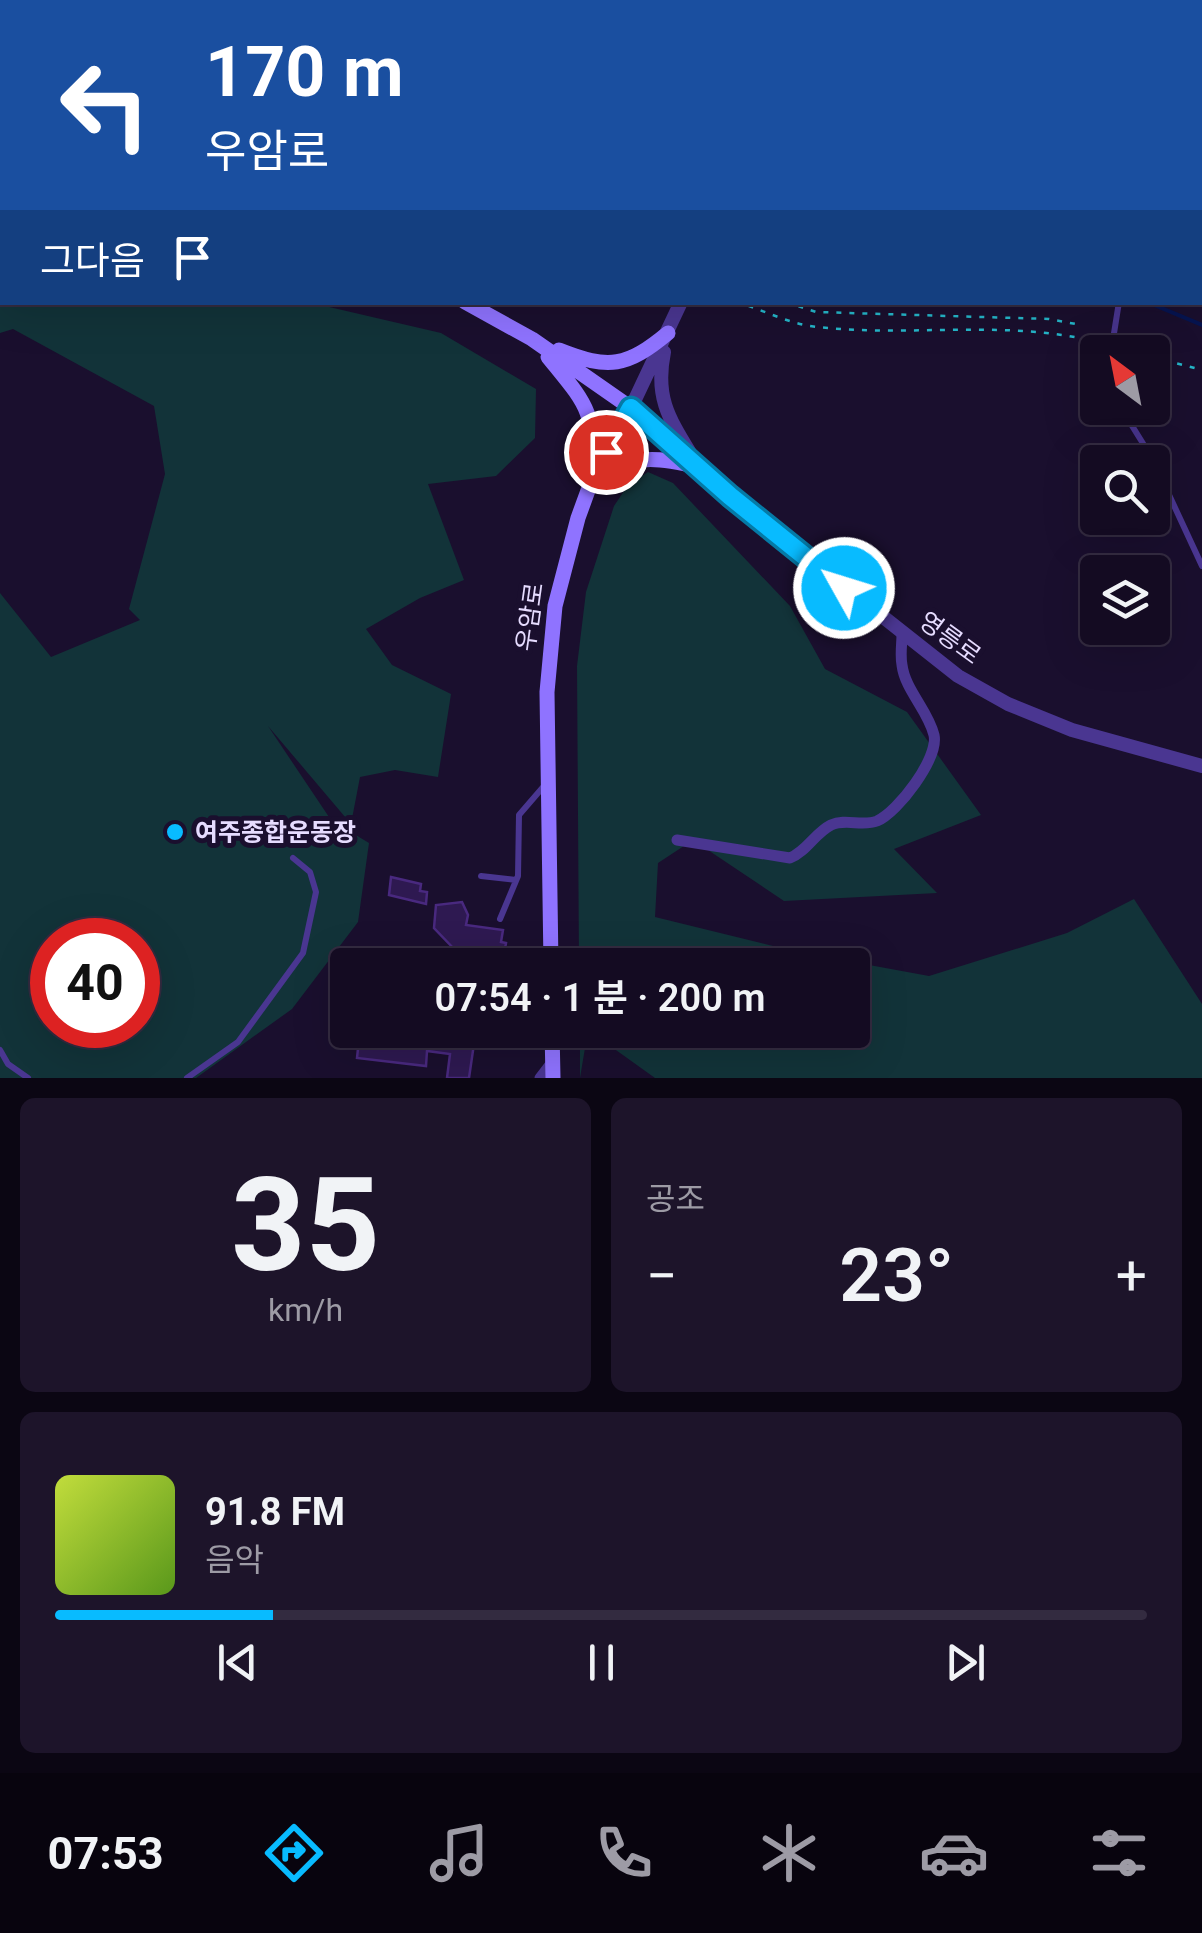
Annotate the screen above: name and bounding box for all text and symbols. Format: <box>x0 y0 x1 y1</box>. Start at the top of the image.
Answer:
text: 170 m <box>205 31 404 113</box>
icon: left <box>40 40 170 170</box>
text: 우암로 <box>205 125 329 178</box>
icon: arrive <box>165 230 220 285</box>
text: 그다음 <box>40 239 145 283</box>
north arrow <box>1080 335 1170 425</box>
map controls <box>1080 335 1170 645</box>
pin <box>564 410 649 495</box>
icon: arrive <box>579 425 634 480</box>
button: search <box>1080 445 1170 535</box>
position arrow <box>792 536 896 640</box>
button: layers <box>1080 555 1170 645</box>
street label: 우암로 <box>511 581 549 653</box>
street label: 영릉로 <box>914 606 986 670</box>
place label: 여주종합운동장 <box>195 818 356 847</box>
marker: 여주종합운동장 <box>164 821 186 843</box>
speed limit sign: 40 <box>30 918 160 1048</box>
text: 07:54 · 1 분 · 200 m <box>435 976 765 1020</box>
text: 35 <box>231 1149 380 1302</box>
text: 공조 <box>646 1180 705 1218</box>
text: 23° <box>839 1231 954 1319</box>
text: − <box>646 1244 677 1308</box>
text: + <box>1116 1244 1147 1308</box>
text: km/h <box>268 1291 343 1329</box>
text: 91.8 FM <box>205 1490 345 1534</box>
text: 음악 <box>205 1541 264 1579</box>
icon: previous <box>210 1635 265 1690</box>
icon: pause <box>574 1635 629 1690</box>
icon: next <box>938 1635 993 1690</box>
icon: directions <box>259 1818 329 1888</box>
icon: music <box>424 1818 494 1888</box>
icon: phone <box>589 1818 659 1888</box>
icon: climate <box>754 1818 824 1888</box>
icon: car <box>919 1818 989 1888</box>
icon: filters <box>1084 1818 1154 1888</box>
text: 07:53 <box>48 1827 164 1880</box>

